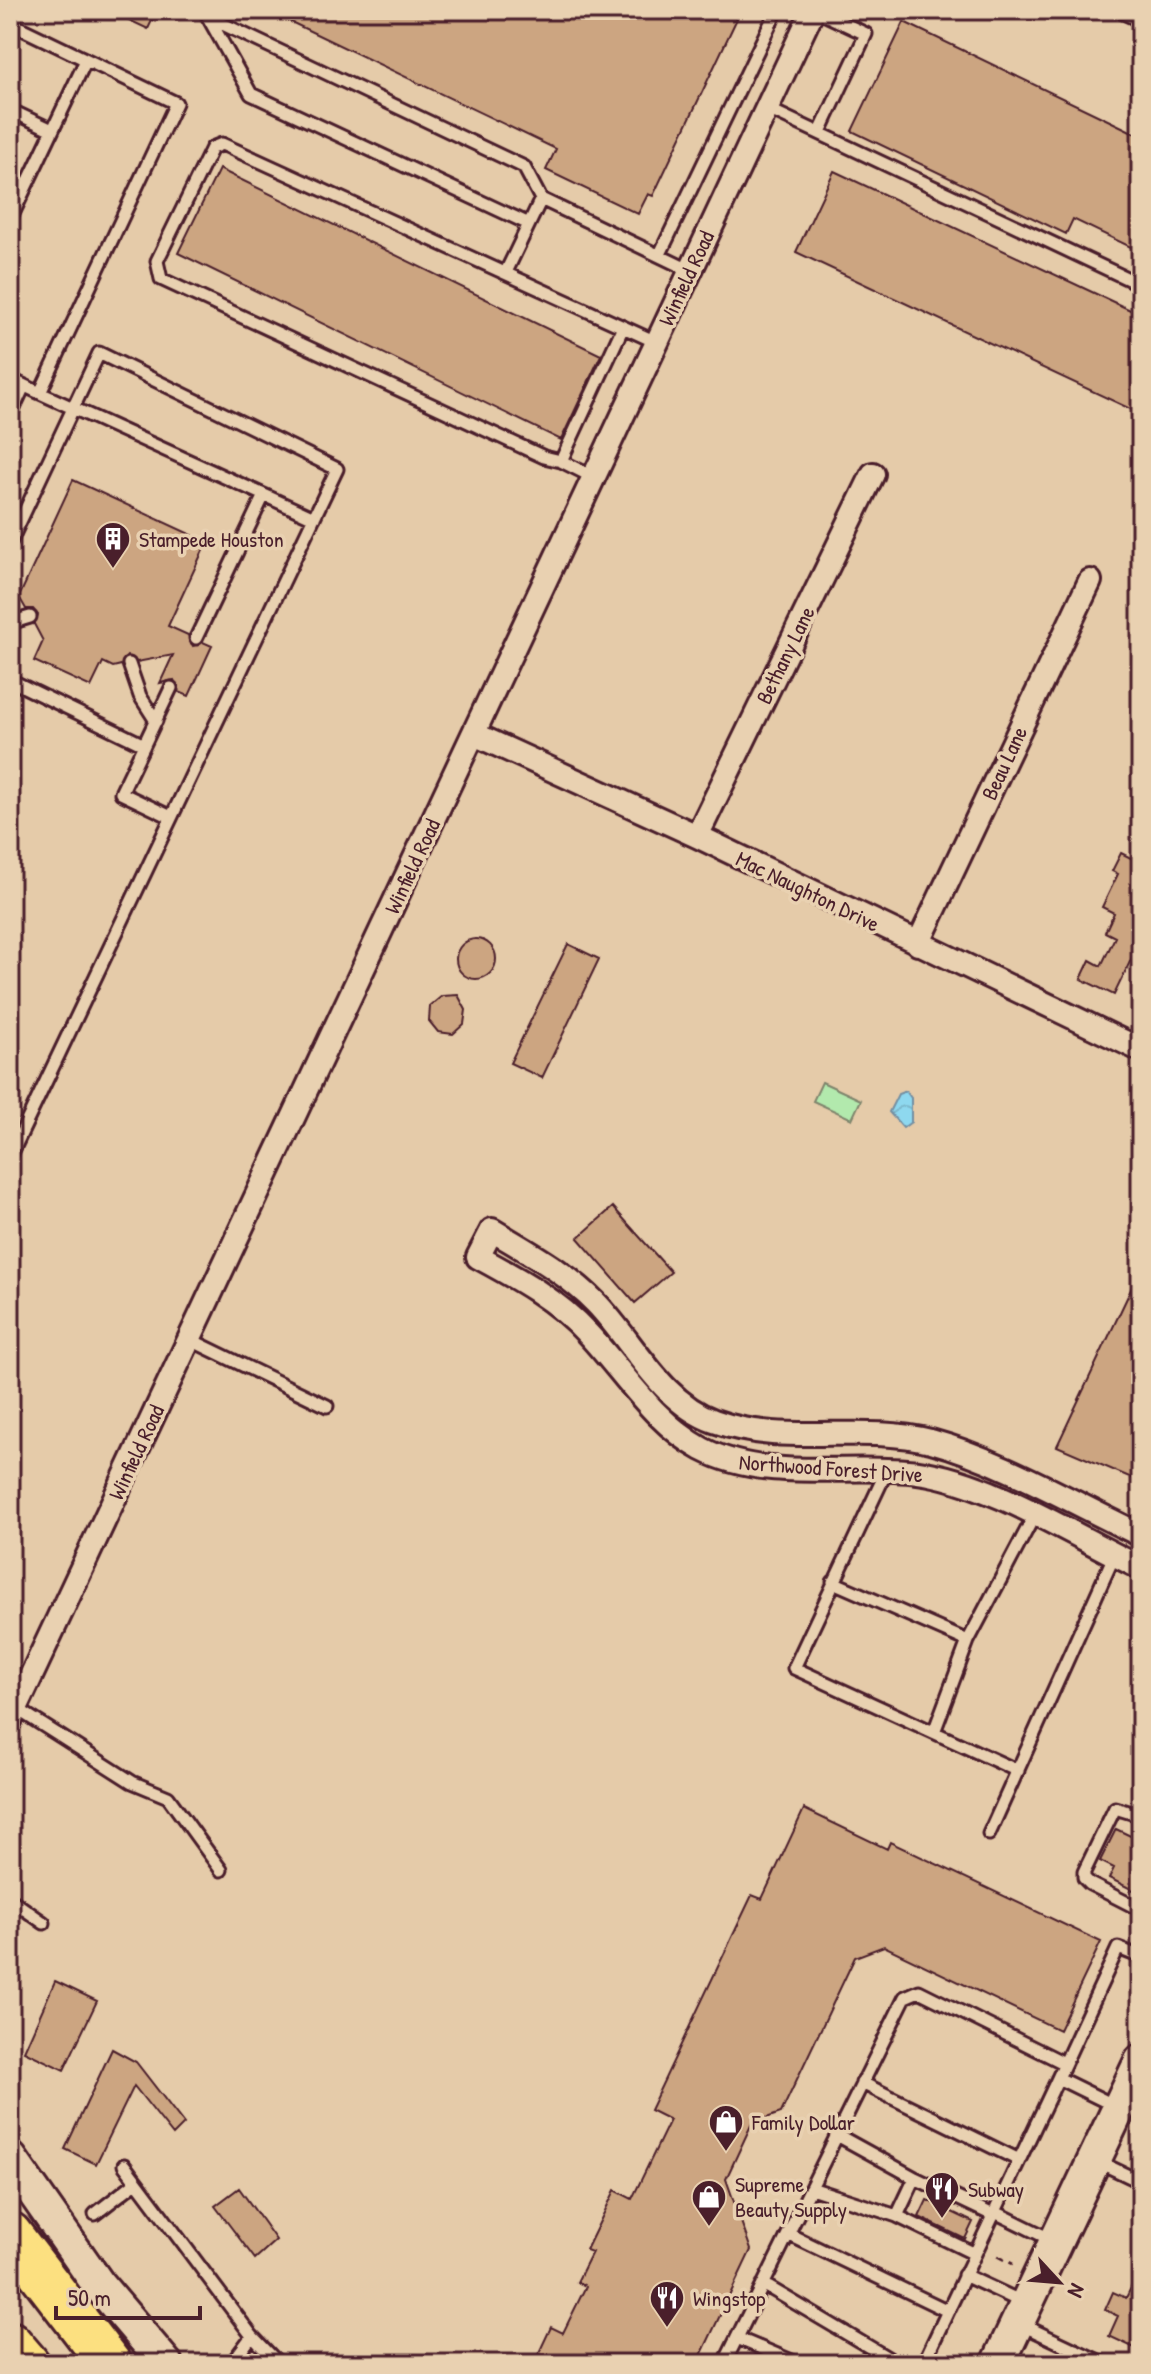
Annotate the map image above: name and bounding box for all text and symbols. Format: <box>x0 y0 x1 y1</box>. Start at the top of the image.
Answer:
street label: Winfield Road <box>651 225 721 330</box>
building icon: Stampede Houston <box>94 520 132 570</box>
place label: Stampede Houston <box>139 524 284 554</box>
street label: Bethany Lane <box>748 601 822 709</box>
street label: Beau Lane <box>974 721 1034 805</box>
street label: Winfield Road <box>377 813 447 918</box>
street label: Mac Naughton Drive <box>731 843 885 939</box>
street label: Winfield Road <box>101 1399 171 1504</box>
street label: Northwood Forest Drive <box>738 1447 924 1489</box>
shop icon: Family Dollar <box>707 2103 745 2153</box>
place label: Family Dollar <box>751 2107 855 2137</box>
place label: Supreme Beauty Supply <box>735 2169 847 2224</box>
restaurant icon: Subway <box>923 2170 961 2220</box>
place label: Subway <box>968 2174 1024 2204</box>
shop icon: Supreme Beauty Supply <box>690 2178 728 2228</box>
north arrow <box>1019 2242 1099 2322</box>
scale bar <box>56 2270 200 2320</box>
restaurant icon: Wingstop <box>648 2279 686 2329</box>
text: N <box>1061 2279 1093 2303</box>
text: 50 m <box>68 2281 111 2313</box>
place label: Wingstop <box>693 2283 766 2313</box>

